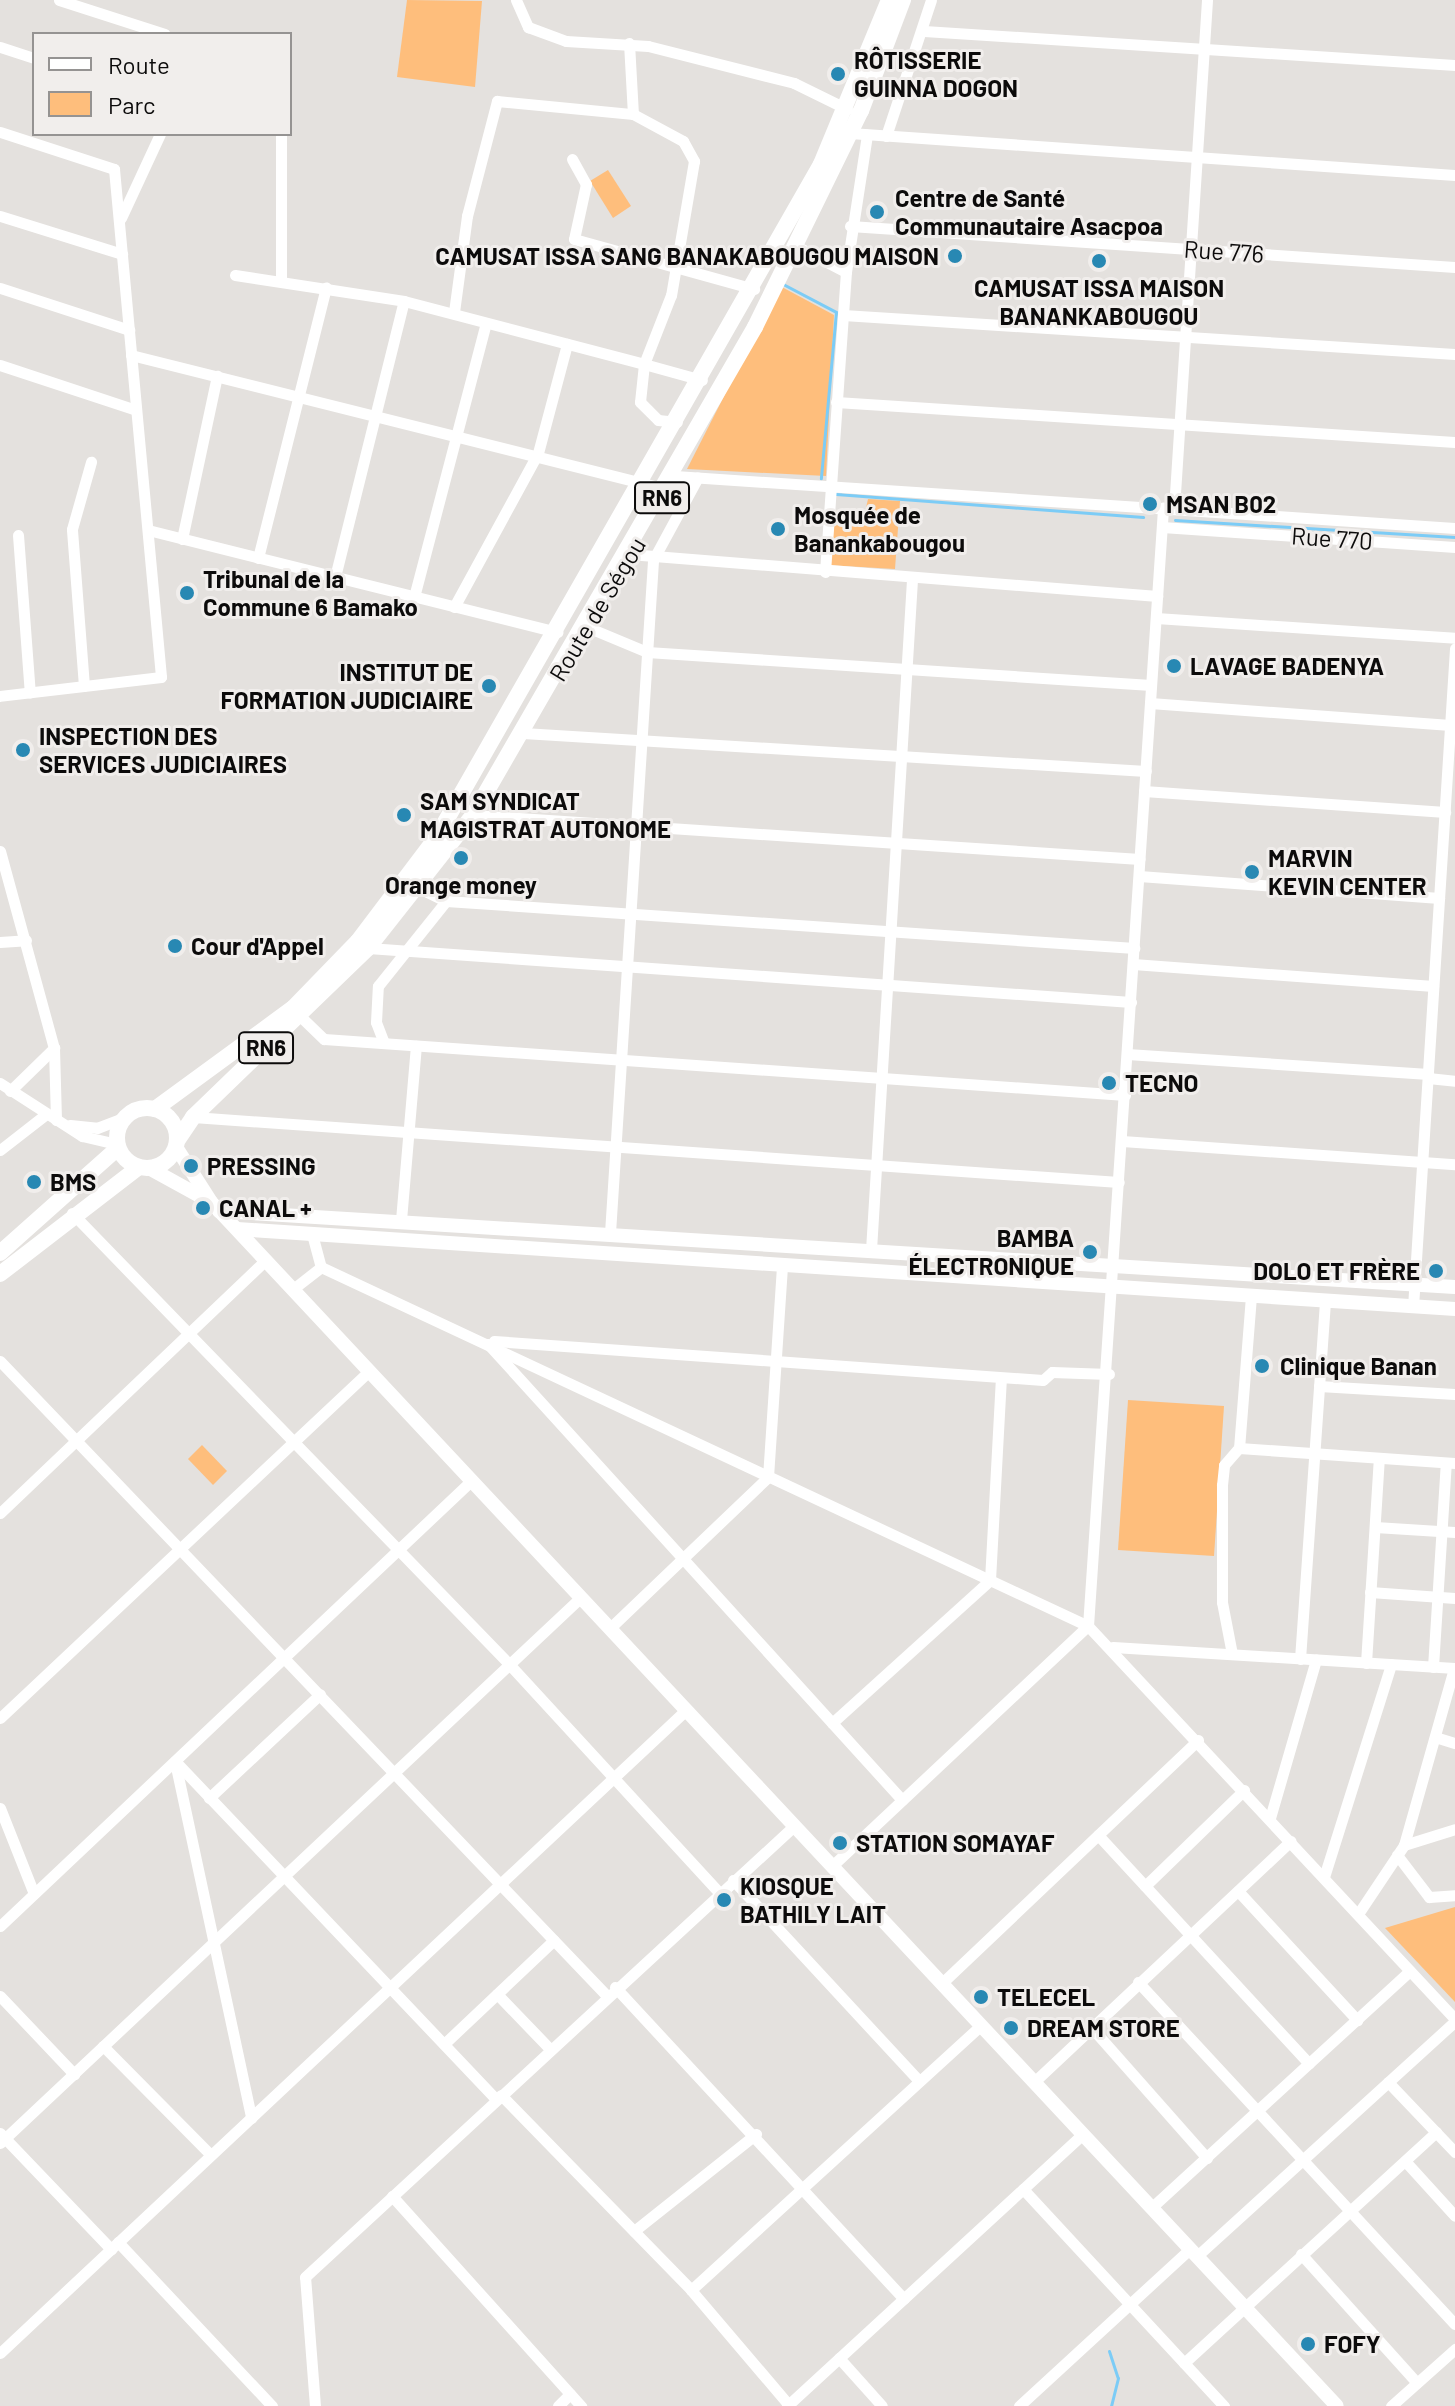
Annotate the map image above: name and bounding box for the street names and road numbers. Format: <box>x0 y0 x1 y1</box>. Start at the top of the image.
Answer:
street label: Rue 776 <box>1183 234 1265 268</box>
road number: RN6 <box>634 480 690 516</box>
street label: Rue 770 <box>1290 521 1374 555</box>
street label: Route de Ségou <box>543 532 651 686</box>
road number: RN6 <box>238 1030 294 1066</box>

